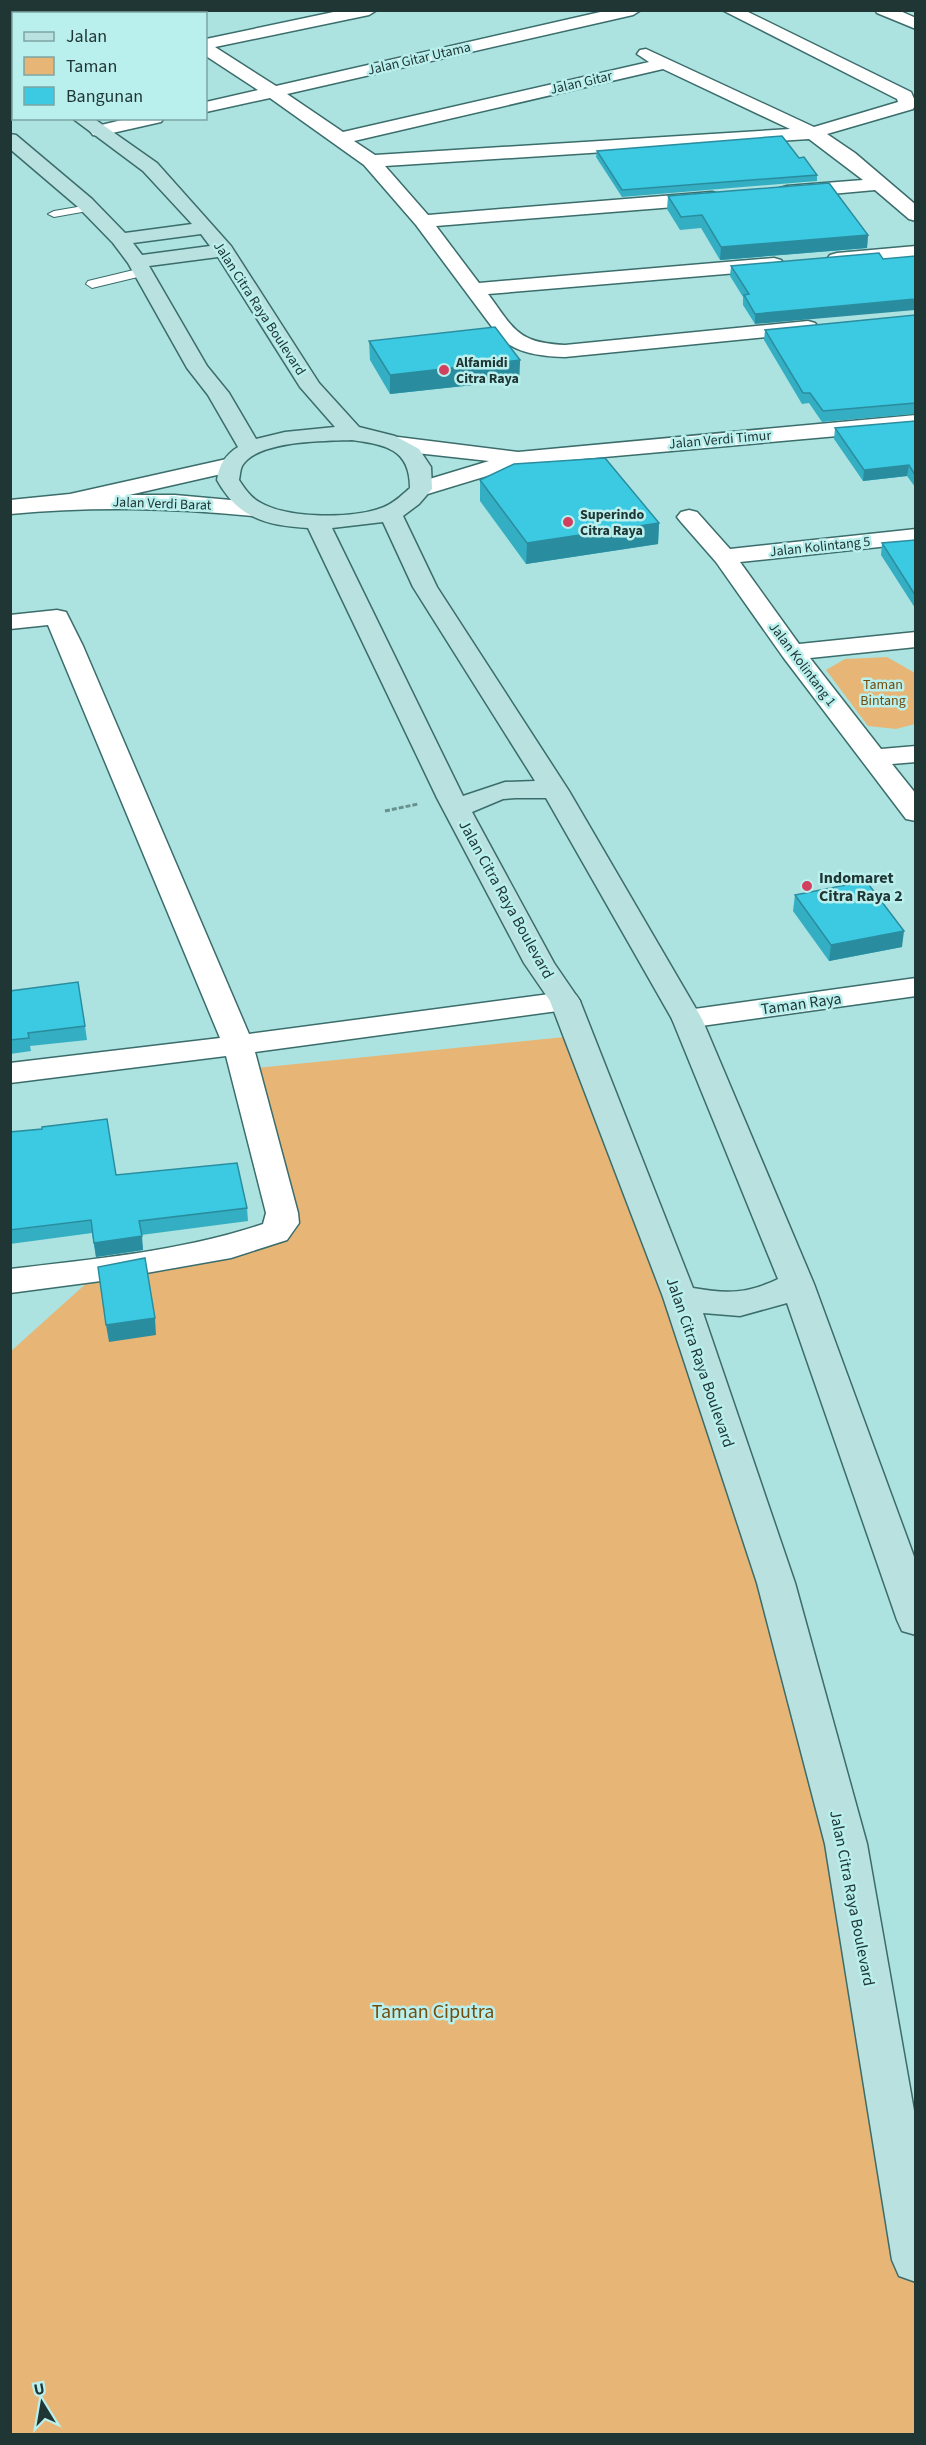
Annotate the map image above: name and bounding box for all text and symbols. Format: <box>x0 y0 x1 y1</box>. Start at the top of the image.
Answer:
legend <box>12 12 207 120</box>
text: Jalan <box>66 24 107 49</box>
street label: Jalan Gitar Utama <box>366 37 473 81</box>
text: Taman <box>66 54 117 79</box>
street label: Jalan Gitar <box>548 66 614 100</box>
text: Bangunan <box>66 84 143 109</box>
street label: Jalan Citra Raya Boulevard <box>208 238 310 380</box>
place label: Alfamidi Citra Raya <box>455 353 519 389</box>
marker: Alfamidi Citra Raya <box>437 363 451 377</box>
street label: Jalan Verdi Timur <box>668 426 772 454</box>
street label: Jalan Verdi Barat <box>112 492 212 516</box>
place label: Superindo Citra Raya <box>580 505 644 541</box>
marker: Superindo Citra Raya <box>561 515 575 529</box>
street label: Jalan Kolintang 5 <box>769 532 871 562</box>
street label: Jalan Kolintang 1 <box>764 618 841 711</box>
park label: Taman Bintang <box>860 675 906 711</box>
street label: Jalan Citra Raya Boulevard <box>453 816 559 983</box>
place label: Indomaret Citra Raya 2 <box>819 867 903 907</box>
marker: Indomaret Citra Raya 2 <box>800 879 814 893</box>
street label: Taman Raya <box>759 987 843 1021</box>
street label: Jalan Citra Raya Boulevard <box>661 1274 740 1450</box>
street label: Jalan Citra Raya Boulevard <box>824 1808 880 1988</box>
park label: Taman Ciputra <box>372 1998 494 2026</box>
north arrow <box>12 2373 72 2433</box>
text: U <box>32 2377 47 2401</box>

